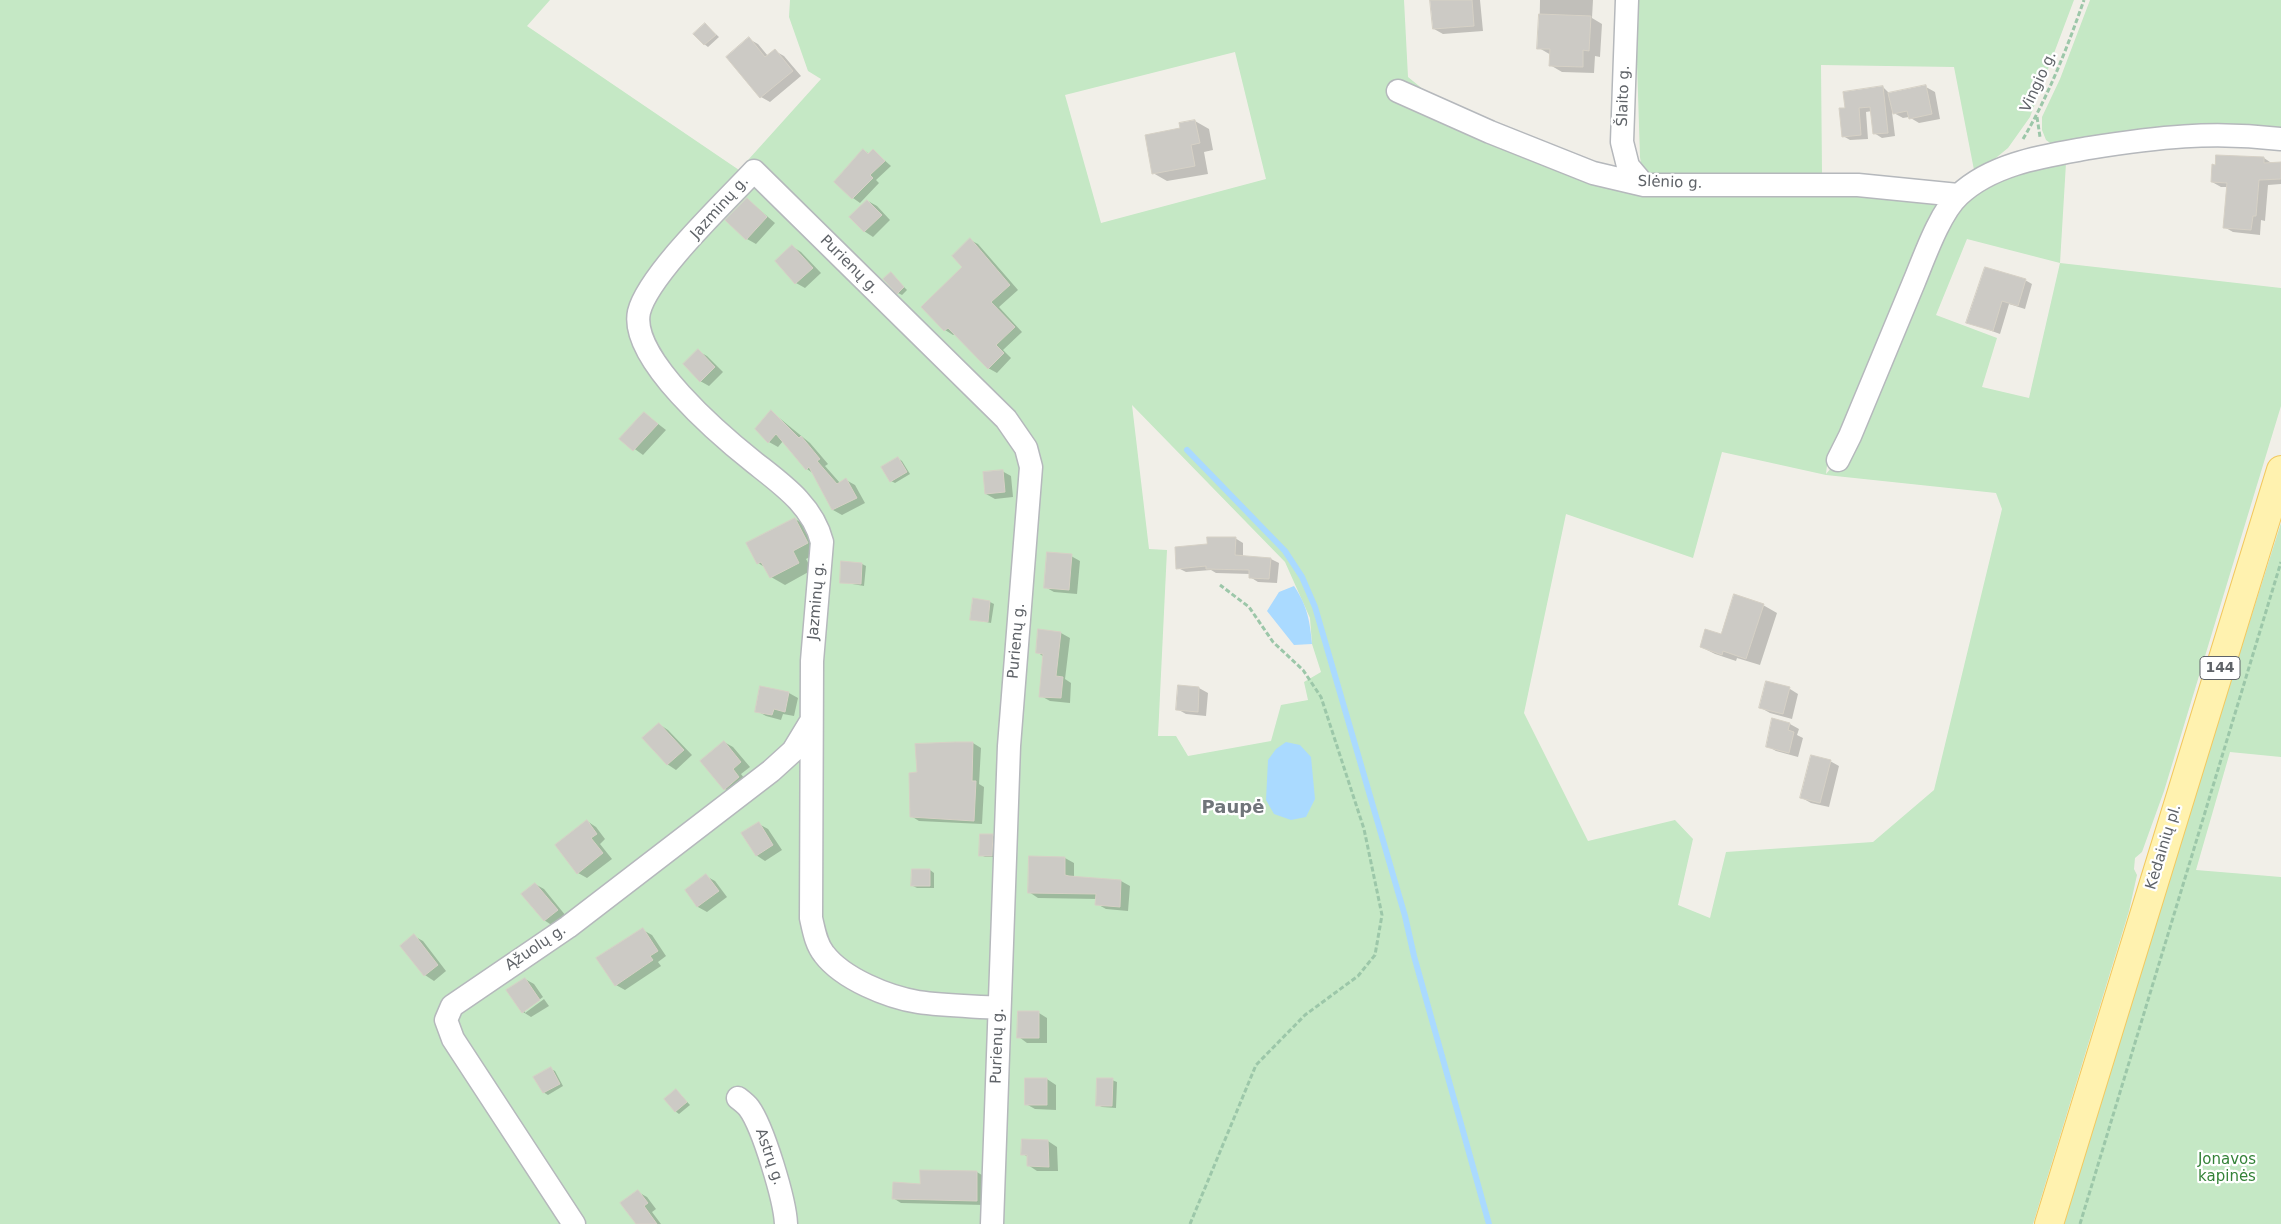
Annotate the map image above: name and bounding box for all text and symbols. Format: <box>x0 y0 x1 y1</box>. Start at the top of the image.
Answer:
street label: Vingio g. <box>2017 49 2061 115</box>
street label: Šlaito g. <box>1614 65 1634 127</box>
street label: Jazminų g. <box>687 173 753 243</box>
street label: Slėnio g. <box>1637 173 1703 193</box>
street label: Purienų g. <box>816 232 882 298</box>
street label: Jazminų g. <box>805 561 829 641</box>
street label: Purienų g. <box>1005 602 1029 680</box>
road number: 144 <box>2200 656 2240 680</box>
district label: Paupė <box>1202 797 1264 819</box>
street label: Kėdainių pl. <box>2142 802 2186 892</box>
street label: Ąžuolų g. <box>502 921 570 975</box>
street label: Purienų g. <box>988 1008 1008 1084</box>
street label: Astrų g. <box>751 1126 787 1188</box>
park label: Jonavos kapinės <box>2198 1151 2256 1186</box>

